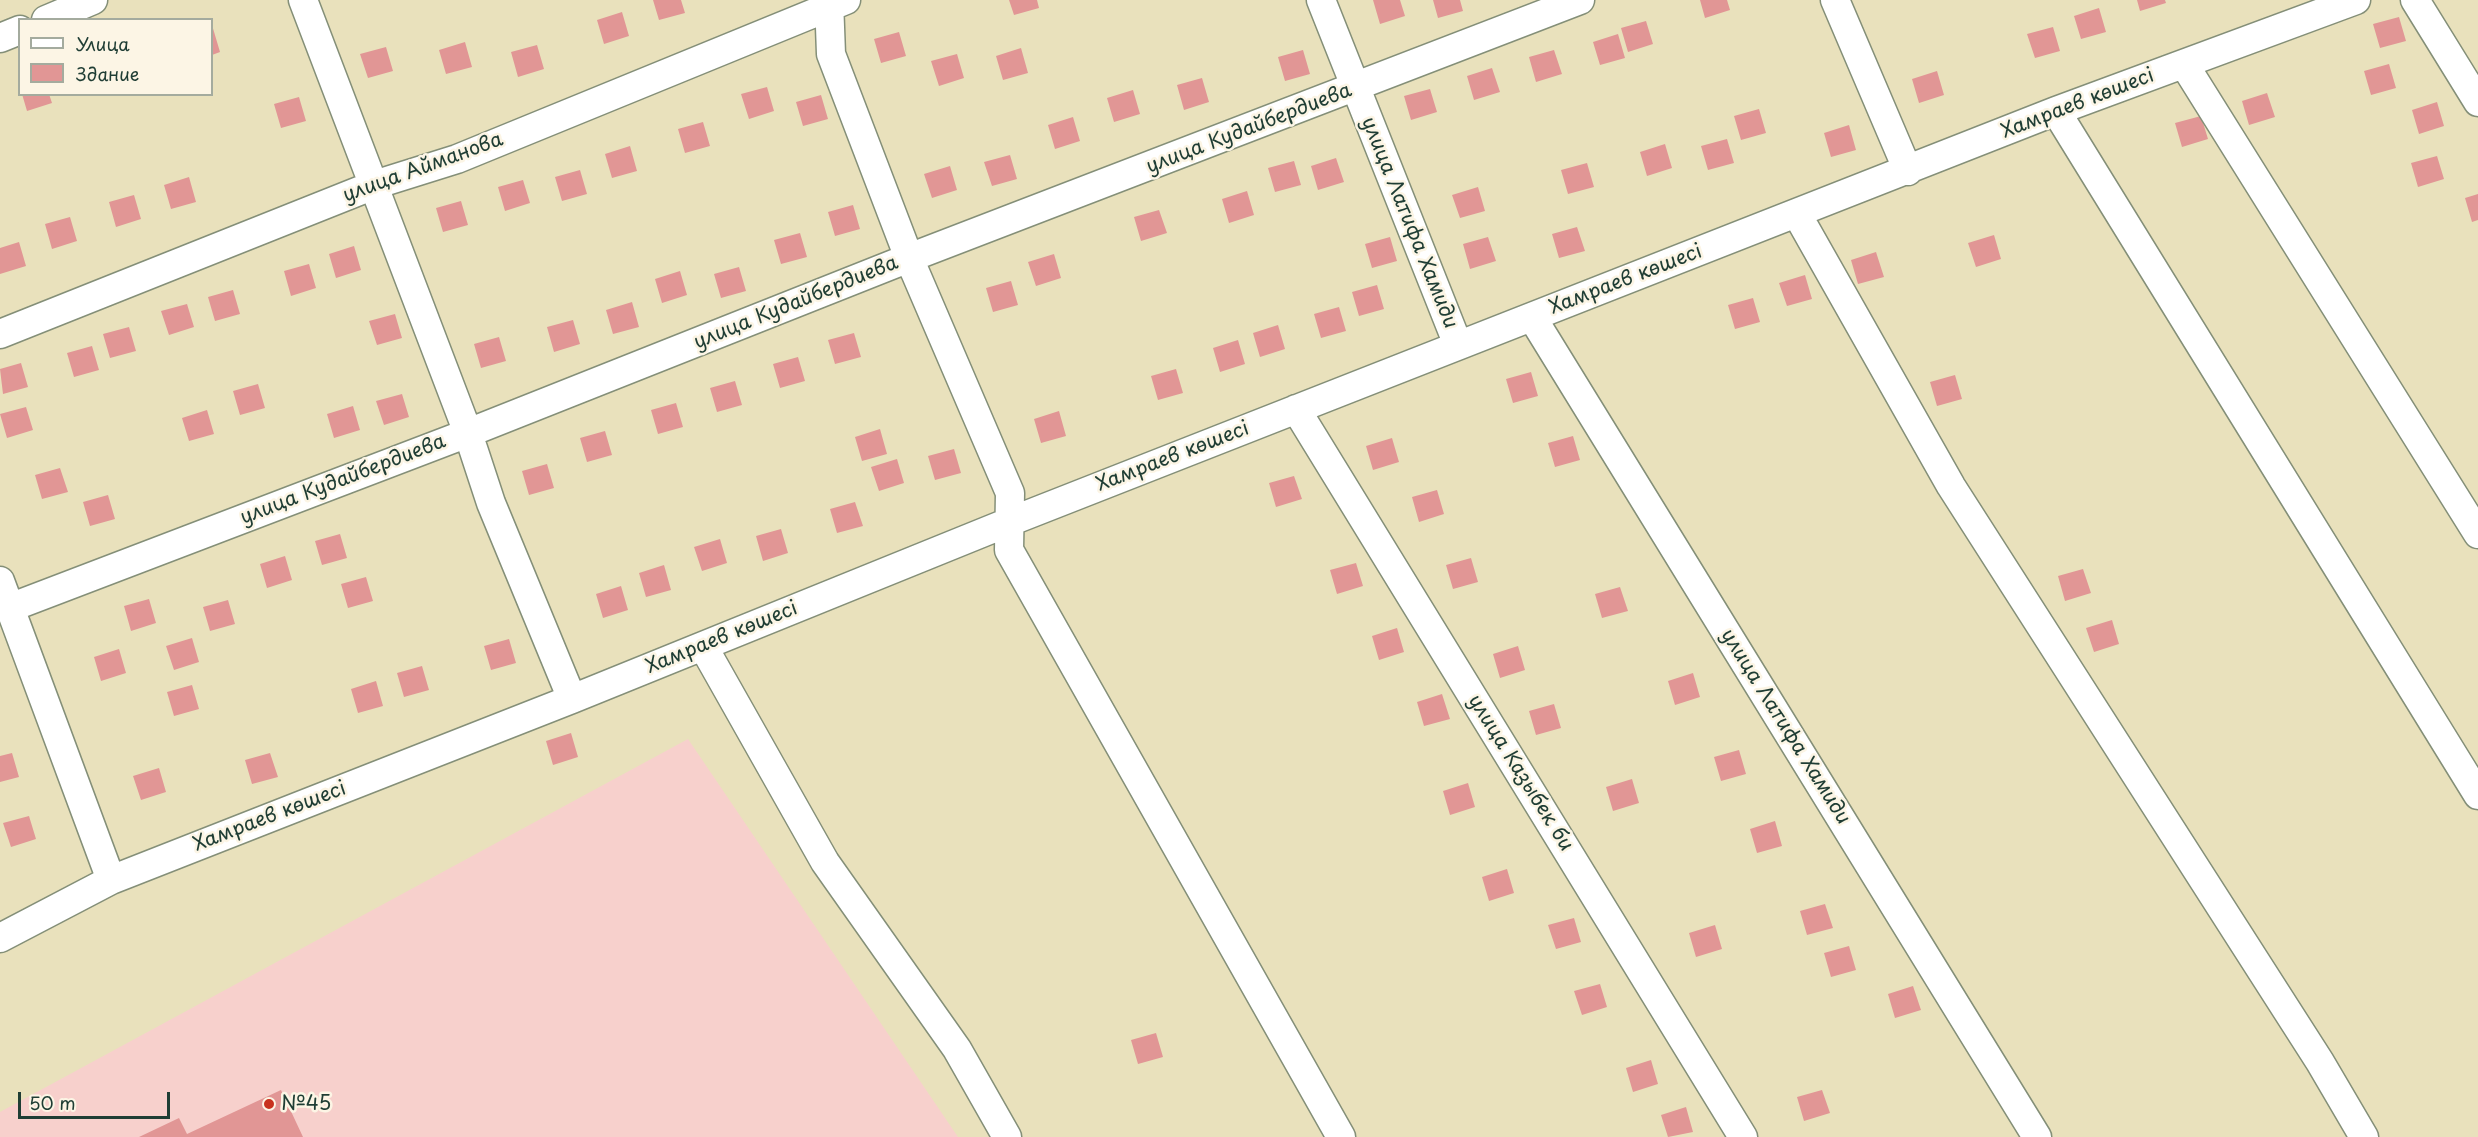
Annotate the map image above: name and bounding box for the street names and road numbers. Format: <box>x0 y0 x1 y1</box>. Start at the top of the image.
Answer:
street label: Хамраев көшесі <box>1998 64 2158 144</box>
street label: улица Кудайбердиева <box>1143 79 1355 179</box>
street label: улица Латифа Хамиди <box>1356 114 1462 332</box>
street label: улица Айманова <box>340 128 506 208</box>
street label: Хамраев көшесі <box>1546 240 1706 320</box>
street label: улица Кудайбердиева <box>690 251 902 355</box>
street label: Хамраев көшесі <box>1093 417 1253 497</box>
street label: улица Кудайбердиева <box>237 430 449 530</box>
street label: Хамраев көшесі <box>643 597 801 679</box>
street label: улица Латифа Хамиди <box>1715 625 1855 829</box>
street label: улица Казыбек би <box>1462 690 1578 856</box>
street label: Хамраев көшесі <box>190 777 350 857</box>

